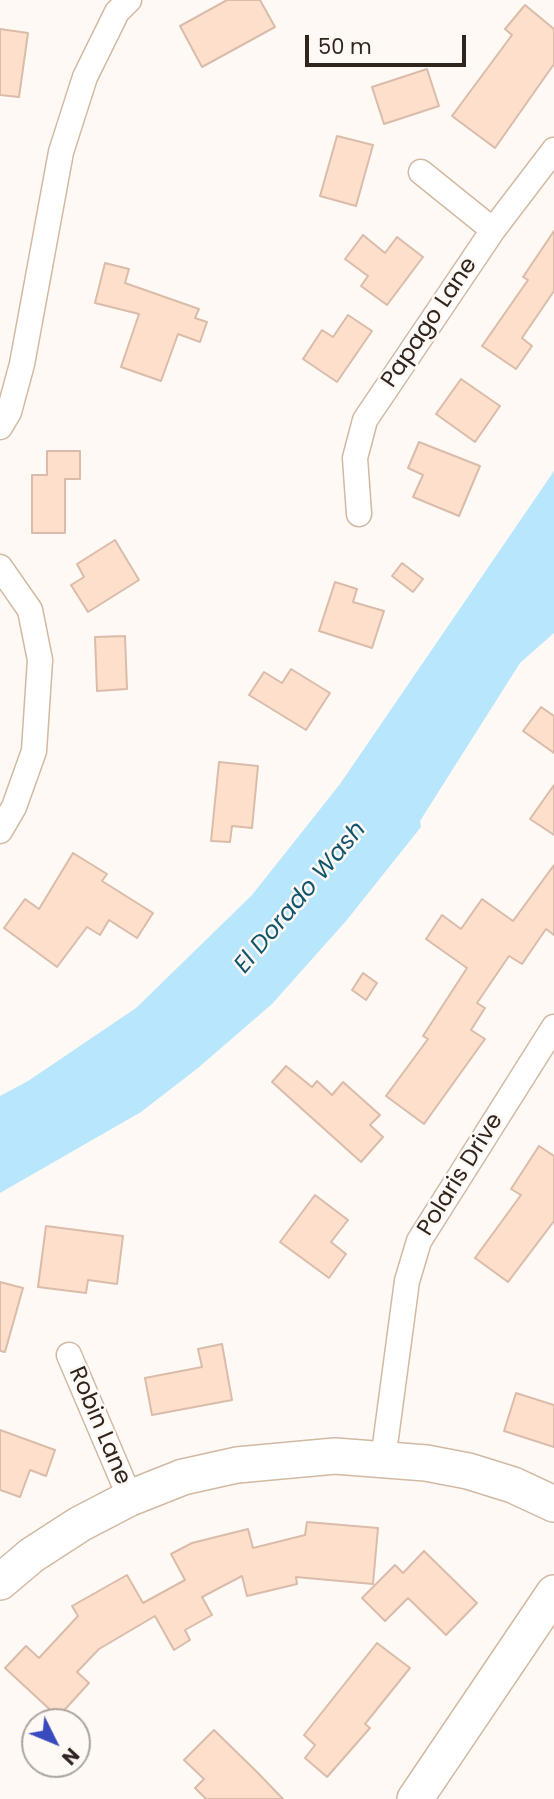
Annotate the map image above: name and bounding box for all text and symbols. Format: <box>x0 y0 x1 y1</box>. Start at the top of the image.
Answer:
scale bar <box>309 21 470 65</box>
text: 50 m <box>318 32 372 61</box>
street label: Papago Lane <box>376 253 484 393</box>
water label: El Dorado Wash <box>229 816 373 980</box>
street label: Polaris Drive <box>412 1109 510 1241</box>
street label: Robin Lane <box>62 1363 136 1489</box>
north arrow <box>21 1708 91 1778</box>
text: N <box>56 1742 85 1771</box>

